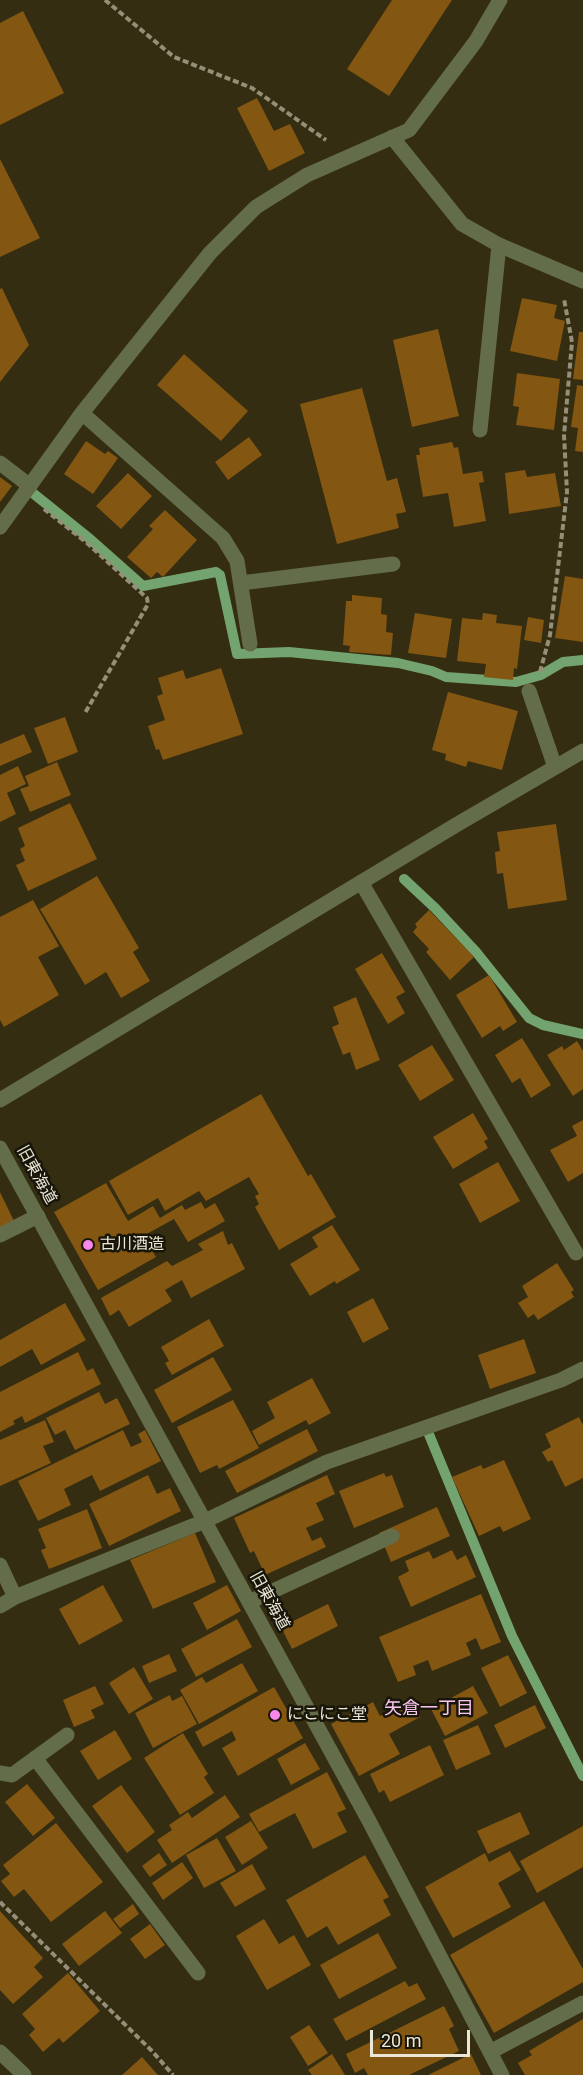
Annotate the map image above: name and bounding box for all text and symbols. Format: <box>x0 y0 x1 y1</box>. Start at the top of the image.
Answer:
street label: 旧東海道 <box>12 1142 60 1208</box>
place label: 古川酒造 <box>100 1235 164 1255</box>
marker: 古川酒造 <box>81 1238 95 1252</box>
street label: 旧東海道 <box>245 1568 293 1634</box>
district label: 矢倉一丁目 <box>384 1698 474 1720</box>
place label: にこにこ堂 <box>287 1705 367 1725</box>
marker: にこにこ堂 <box>268 1708 282 1722</box>
scale bar <box>373 2018 474 2056</box>
text: 20 m <box>381 2030 421 2051</box>

